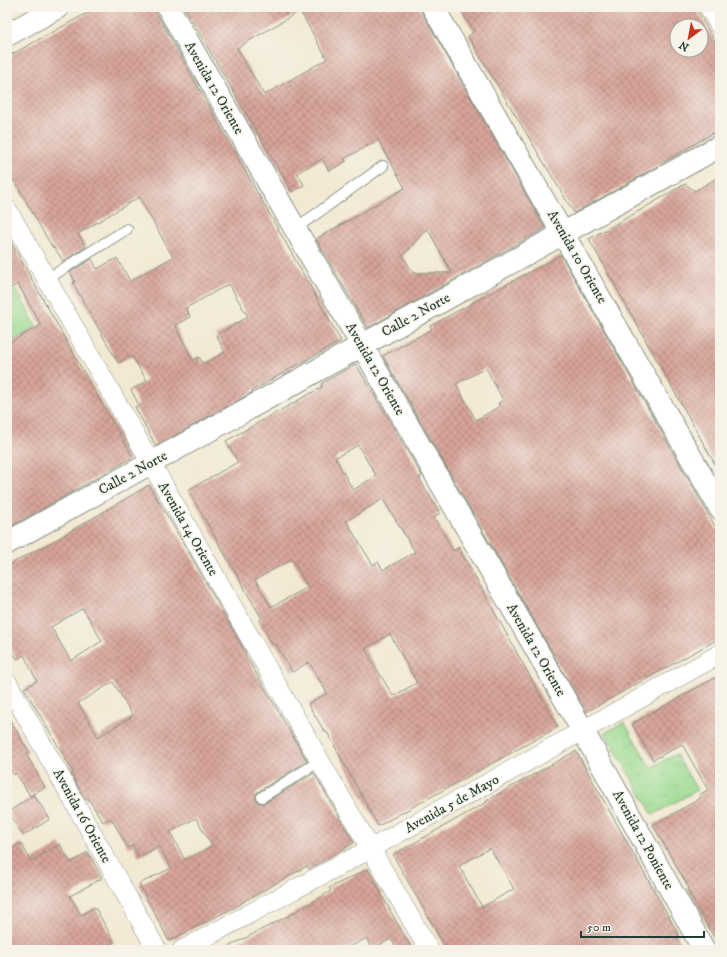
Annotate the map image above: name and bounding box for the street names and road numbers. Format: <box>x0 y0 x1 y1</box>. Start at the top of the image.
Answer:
street label: Avenida 12 Oriente <box>180 38 248 138</box>
street label: Avenida 10 Oriente <box>543 207 611 307</box>
street label: Calle 2 Norte <box>379 289 454 341</box>
street label: Avenida 12 Oriente <box>341 319 409 419</box>
street label: Calle 2 Norte <box>96 447 171 499</box>
street label: Avenida 14 Oriente <box>154 479 222 579</box>
street label: Avenida 12 Oriente <box>502 600 570 700</box>
street label: Avenida 16 Oriente <box>49 766 115 866</box>
street label: Avenida 5 de Mayo <box>402 771 503 837</box>
street label: Avenida 12 Poniente <box>608 787 678 893</box>

